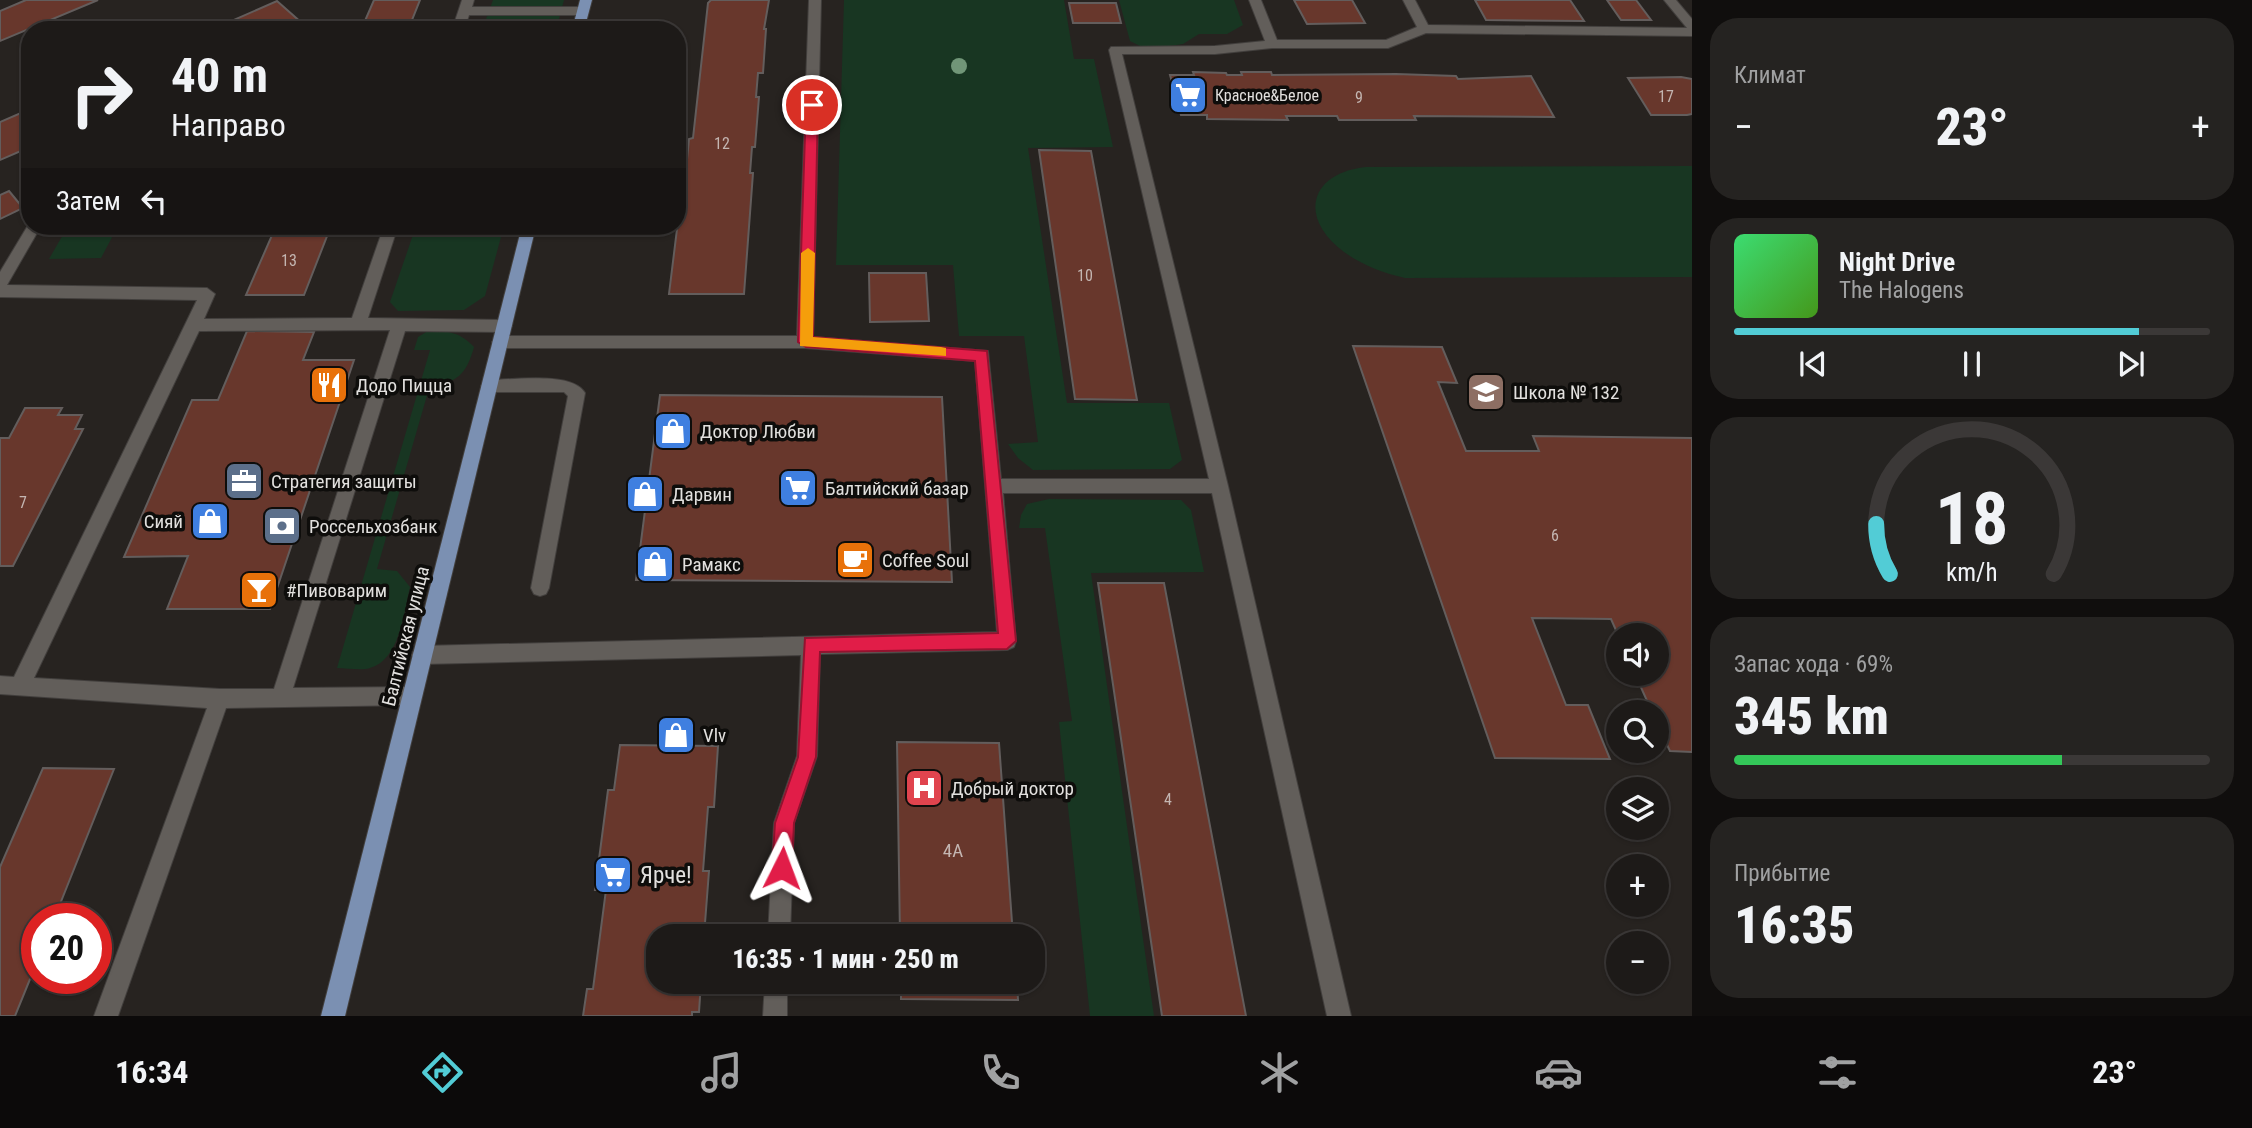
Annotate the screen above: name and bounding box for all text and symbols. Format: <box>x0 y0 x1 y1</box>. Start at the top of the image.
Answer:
text: 40 m <box>171 47 268 104</box>
icon: right <box>56 49 147 140</box>
text: Климат <box>1734 62 1806 89</box>
supermarket icon: Красное&Белое <box>1167 74 1209 116</box>
pin <box>782 75 842 135</box>
icon: arrive <box>793 86 831 124</box>
place label: Красное&Белое <box>1215 86 1319 105</box>
house number: 17 <box>1658 87 1674 106</box>
house number: 9 <box>1355 88 1363 107</box>
text: 23° <box>1935 97 2009 158</box>
text: − <box>1734 105 1753 149</box>
text: + <box>2191 105 2210 149</box>
text: Направо <box>171 106 286 144</box>
house number: 12 <box>714 134 730 153</box>
icon: left <box>135 182 173 220</box>
text: Затем <box>56 186 121 216</box>
text: Night Drive <box>1839 247 1955 277</box>
house number: 13 <box>281 251 297 270</box>
house number: 10 <box>1077 266 1093 285</box>
text: The Halogens <box>1839 277 1964 304</box>
icon: previous <box>1794 345 1832 383</box>
icon: pause <box>1953 345 1991 383</box>
icon: next <box>2112 345 2150 383</box>
restaurant icon: Додо Пицца <box>308 364 350 406</box>
school or university icon: Школа № 132 <box>1465 371 1507 413</box>
place label: Додо Пицца <box>356 374 452 397</box>
place label: Школа № 132 <box>1513 381 1619 404</box>
shop icon: Доктор Любви <box>652 410 694 452</box>
place label: Доктор Любви <box>700 420 816 443</box>
office icon: Стратегия защиты <box>223 460 265 502</box>
supermarket icon: Балтийский базар <box>777 467 819 509</box>
place label: Стратегия защиты <box>271 470 417 493</box>
shop icon: Дарвин <box>624 473 666 515</box>
text: 18 <box>1935 476 2009 562</box>
place label: Балтийский базар <box>825 477 969 500</box>
place label: Дарвин <box>672 483 732 506</box>
house number: 7 <box>19 493 27 512</box>
shop icon: Сияй <box>189 500 231 542</box>
bank icon: Россельхозбанк <box>261 505 303 547</box>
place label: Сияй <box>144 510 183 533</box>
place label: Россельхозбанк <box>309 515 437 538</box>
house number: 6 <box>1551 526 1559 545</box>
cafe icon: Coffee Soul <box>834 539 876 581</box>
shop icon: Рамакс <box>634 543 676 585</box>
place label: Coffee Soul <box>882 549 969 572</box>
place label: Рамакс <box>682 553 741 576</box>
text: km/h <box>1946 558 1998 587</box>
street label: Балтийская улица <box>377 564 434 708</box>
bar icon: #Пивоварим <box>238 569 280 611</box>
place label: #Пивоварим <box>286 579 387 602</box>
map controls <box>1606 623 1669 994</box>
button: sound <box>1606 623 1669 686</box>
text: Запас хода · 69% <box>1734 651 1893 678</box>
text: 345 km <box>1734 686 1889 747</box>
button: search <box>1606 700 1669 763</box>
shop icon: Vlv <box>655 714 697 756</box>
place label: Vlv <box>703 724 726 747</box>
hospital icon: Добрый доктор <box>903 767 945 809</box>
place label: Добрый доктор <box>951 777 1074 800</box>
button: layers <box>1606 777 1669 840</box>
house number: 4 <box>1164 790 1172 809</box>
position arrow <box>745 831 819 905</box>
house number: 4А <box>943 839 963 862</box>
supermarket icon: Ярче! <box>592 854 634 896</box>
button: + <box>1606 854 1669 917</box>
text: Прибытие <box>1734 860 1830 887</box>
place label: Ярче! <box>640 862 692 889</box>
text: 16:35 <box>1734 895 1854 956</box>
speed limit sign: 20 <box>21 903 112 994</box>
button: − <box>1606 931 1669 994</box>
text: 16:35 · 1 мин · 250 m <box>732 944 959 974</box>
icon: directions <box>418 1048 467 1097</box>
icon: music <box>697 1048 746 1097</box>
icon: phone <box>976 1048 1025 1097</box>
icon: climate <box>1255 1048 1304 1097</box>
icon: car <box>1534 1048 1583 1097</box>
icon: filters <box>1813 1048 1862 1097</box>
text: 16:34 <box>115 1053 188 1091</box>
text: 23° <box>2092 1053 2137 1091</box>

